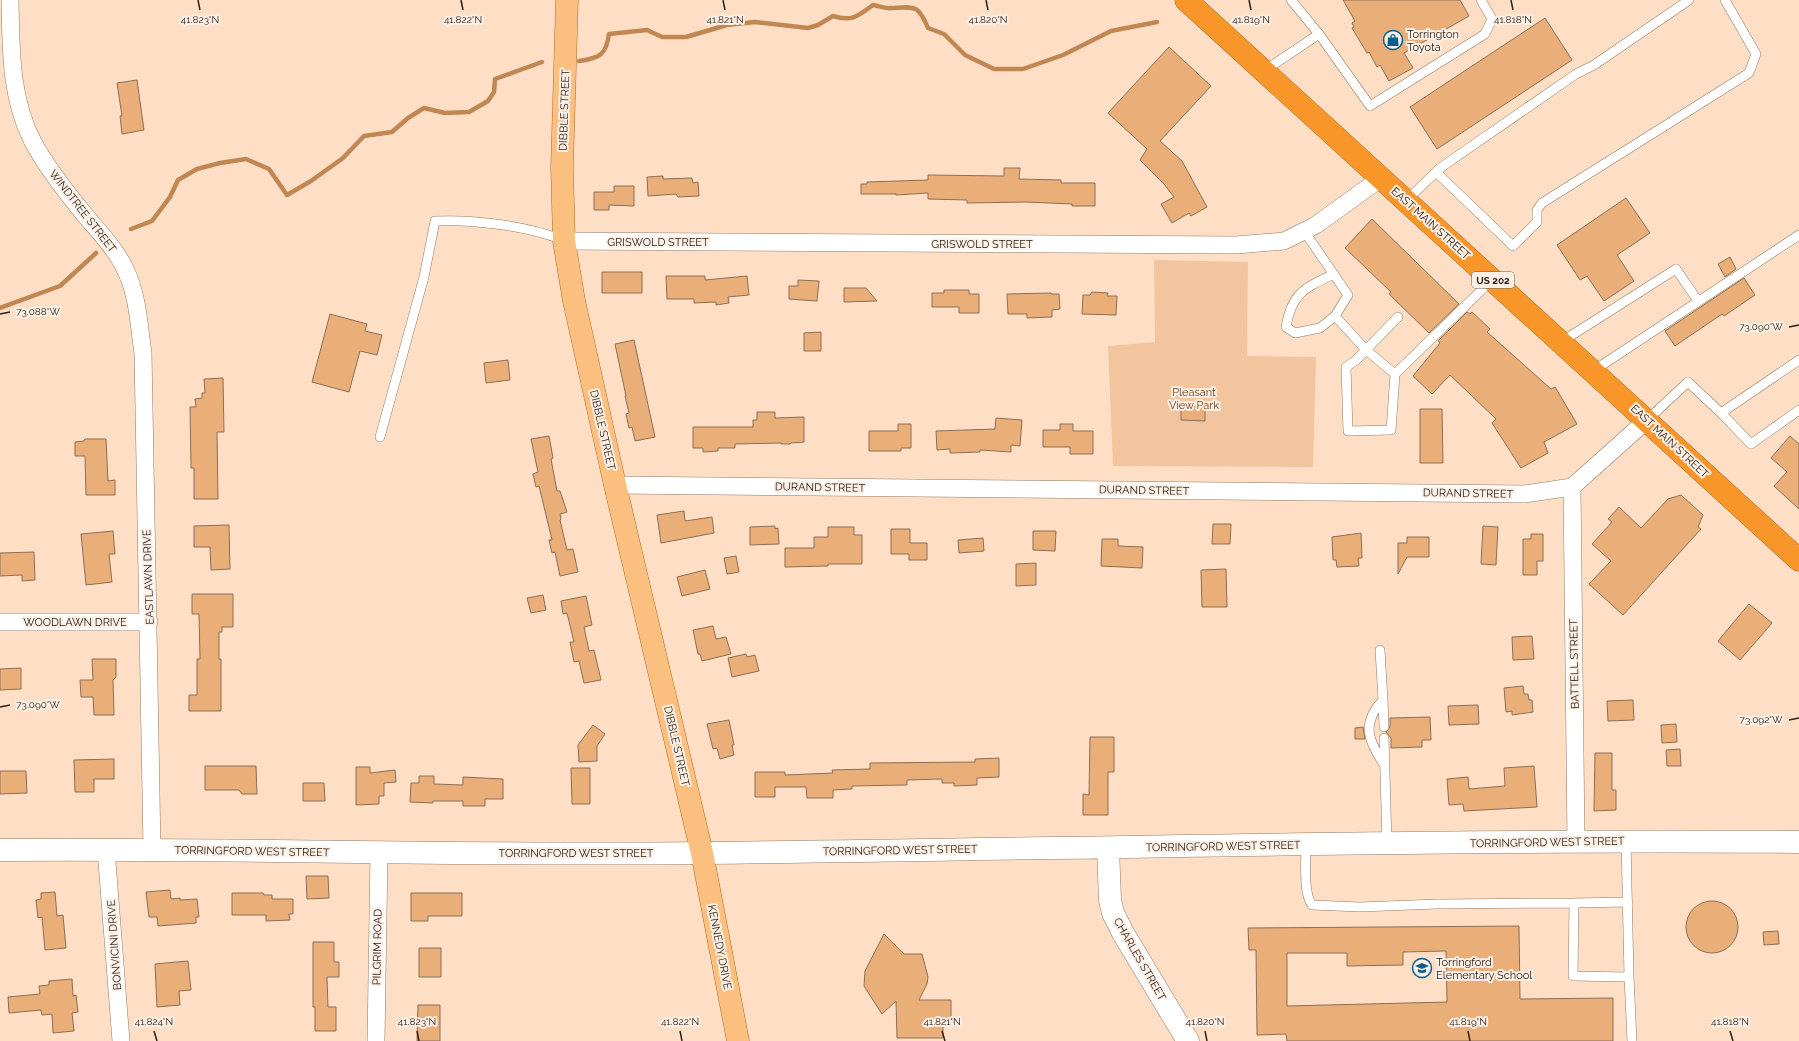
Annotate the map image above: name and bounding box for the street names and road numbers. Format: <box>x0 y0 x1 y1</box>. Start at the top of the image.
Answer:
street label: DIBBLE STREET <box>557 69 572 151</box>
street label: WINDTREE STREET <box>46 167 119 255</box>
street label: EAST MAIN STREET <box>1389 185 1473 262</box>
street label: GRISWOLD STREET <box>607 236 709 249</box>
street label: GRISWOLD STREET <box>931 238 1033 251</box>
road number: US 202 <box>1472 272 1514 288</box>
street label: DIBBLE STREET <box>587 389 618 472</box>
street label: EAST MAIN STREET <box>1628 402 1711 481</box>
street label: DURAND STREET <box>775 480 866 495</box>
street label: DURAND STREET <box>1099 483 1190 498</box>
street label: DURAND STREET <box>1423 486 1514 501</box>
street label: EASTLAWN DRIVE <box>140 529 157 625</box>
street label: WOODLAWN DRIVE <box>23 616 127 629</box>
street label: BATTELL STREET <box>1567 619 1582 709</box>
street label: DIBBLE STREET <box>661 705 692 788</box>
street label: TORRINGFORD WEST STREET <box>1469 835 1625 850</box>
street label: TORRINGFORD WEST STREET <box>1145 839 1301 854</box>
street label: TORRINGFORD WEST STREET <box>822 843 978 858</box>
street label: TORRINGFORD WEST STREET <box>174 844 330 859</box>
street label: TORRINGFORD WEST STREET <box>499 847 654 860</box>
street label: BONVICINI DRIVE <box>105 899 124 991</box>
street label: KENNEDY DRIVE <box>705 903 734 991</box>
street label: PILGRIM ROAD <box>370 909 385 985</box>
street label: CHARLES STREET <box>1111 916 1169 1003</box>

